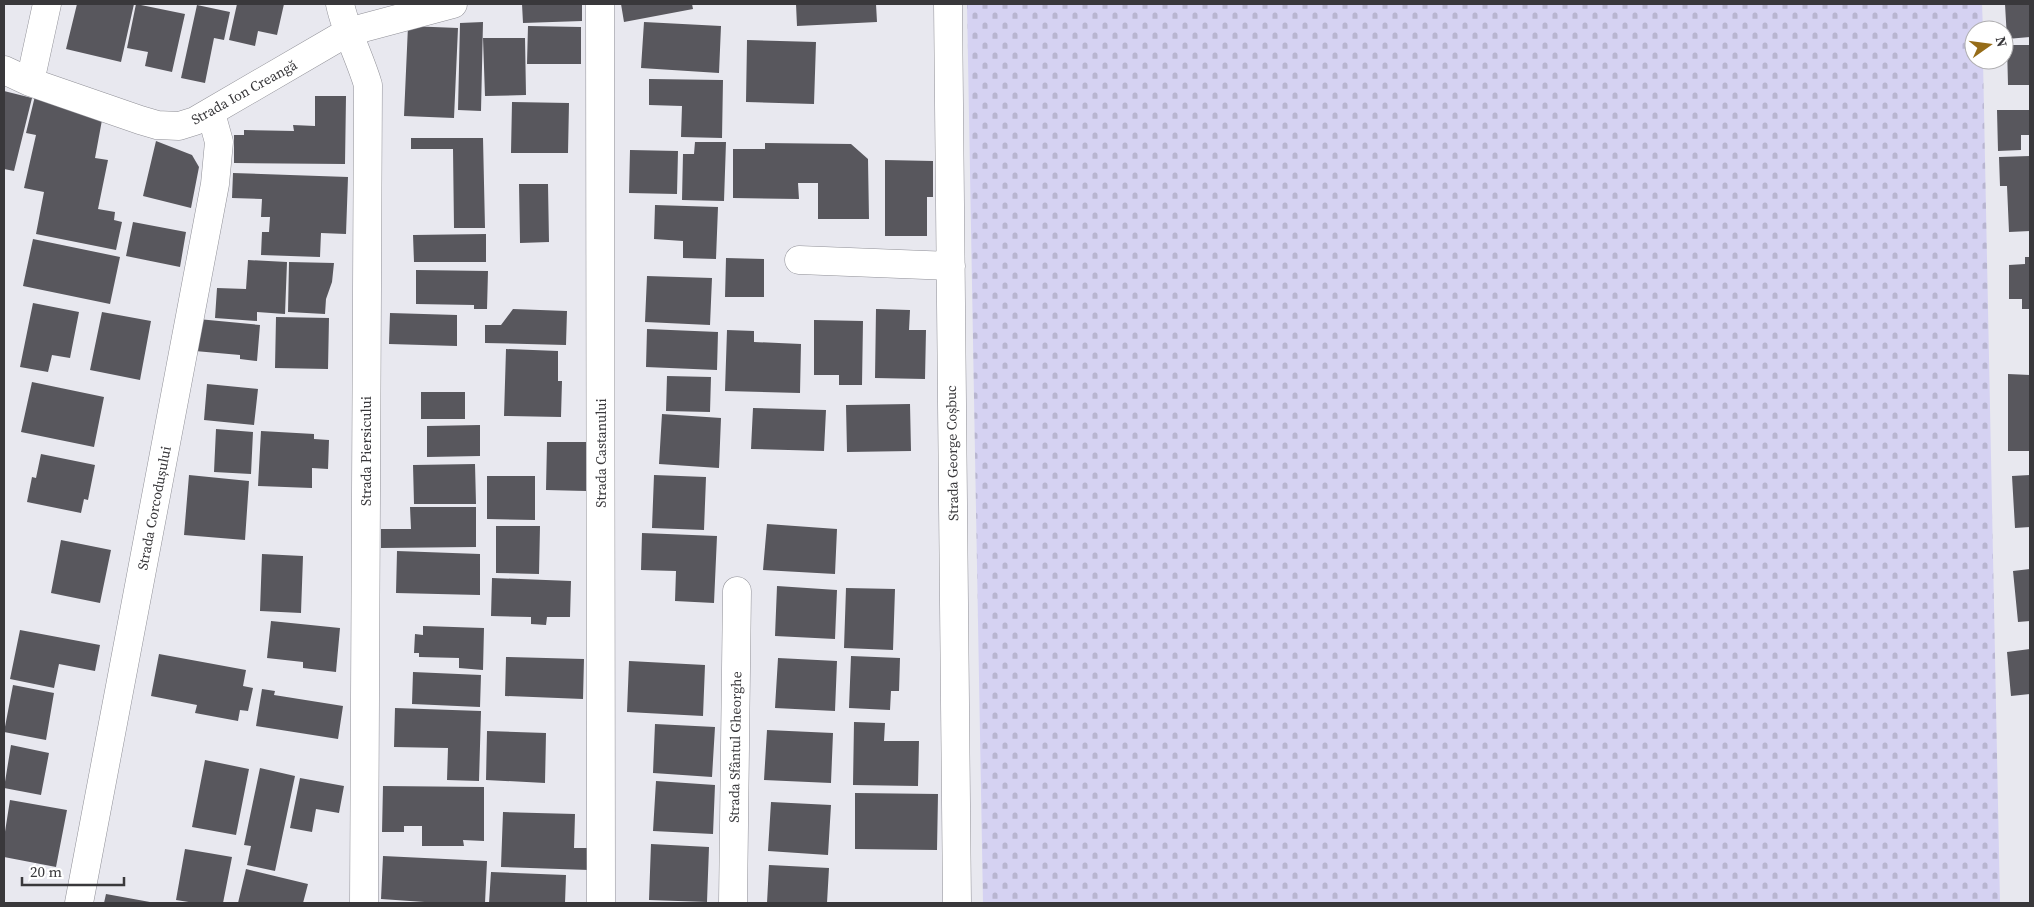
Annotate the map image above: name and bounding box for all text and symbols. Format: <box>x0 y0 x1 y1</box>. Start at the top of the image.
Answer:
north arrow <box>1964 20 2014 70</box>
text: N <box>1991 34 2013 49</box>
street label: Strada Ion Creangă <box>187 54 301 129</box>
street label: Strada George Coșbuc <box>941 385 963 521</box>
street label: Strada Piersicului <box>356 396 376 506</box>
street label: Strada Castanului <box>591 398 611 508</box>
street label: Strada Corcodușului <box>132 444 176 572</box>
street label: Strada Sfântul Gheorghe <box>724 671 746 823</box>
scale bar <box>22 854 125 886</box>
text: 20 m <box>30 861 62 882</box>

